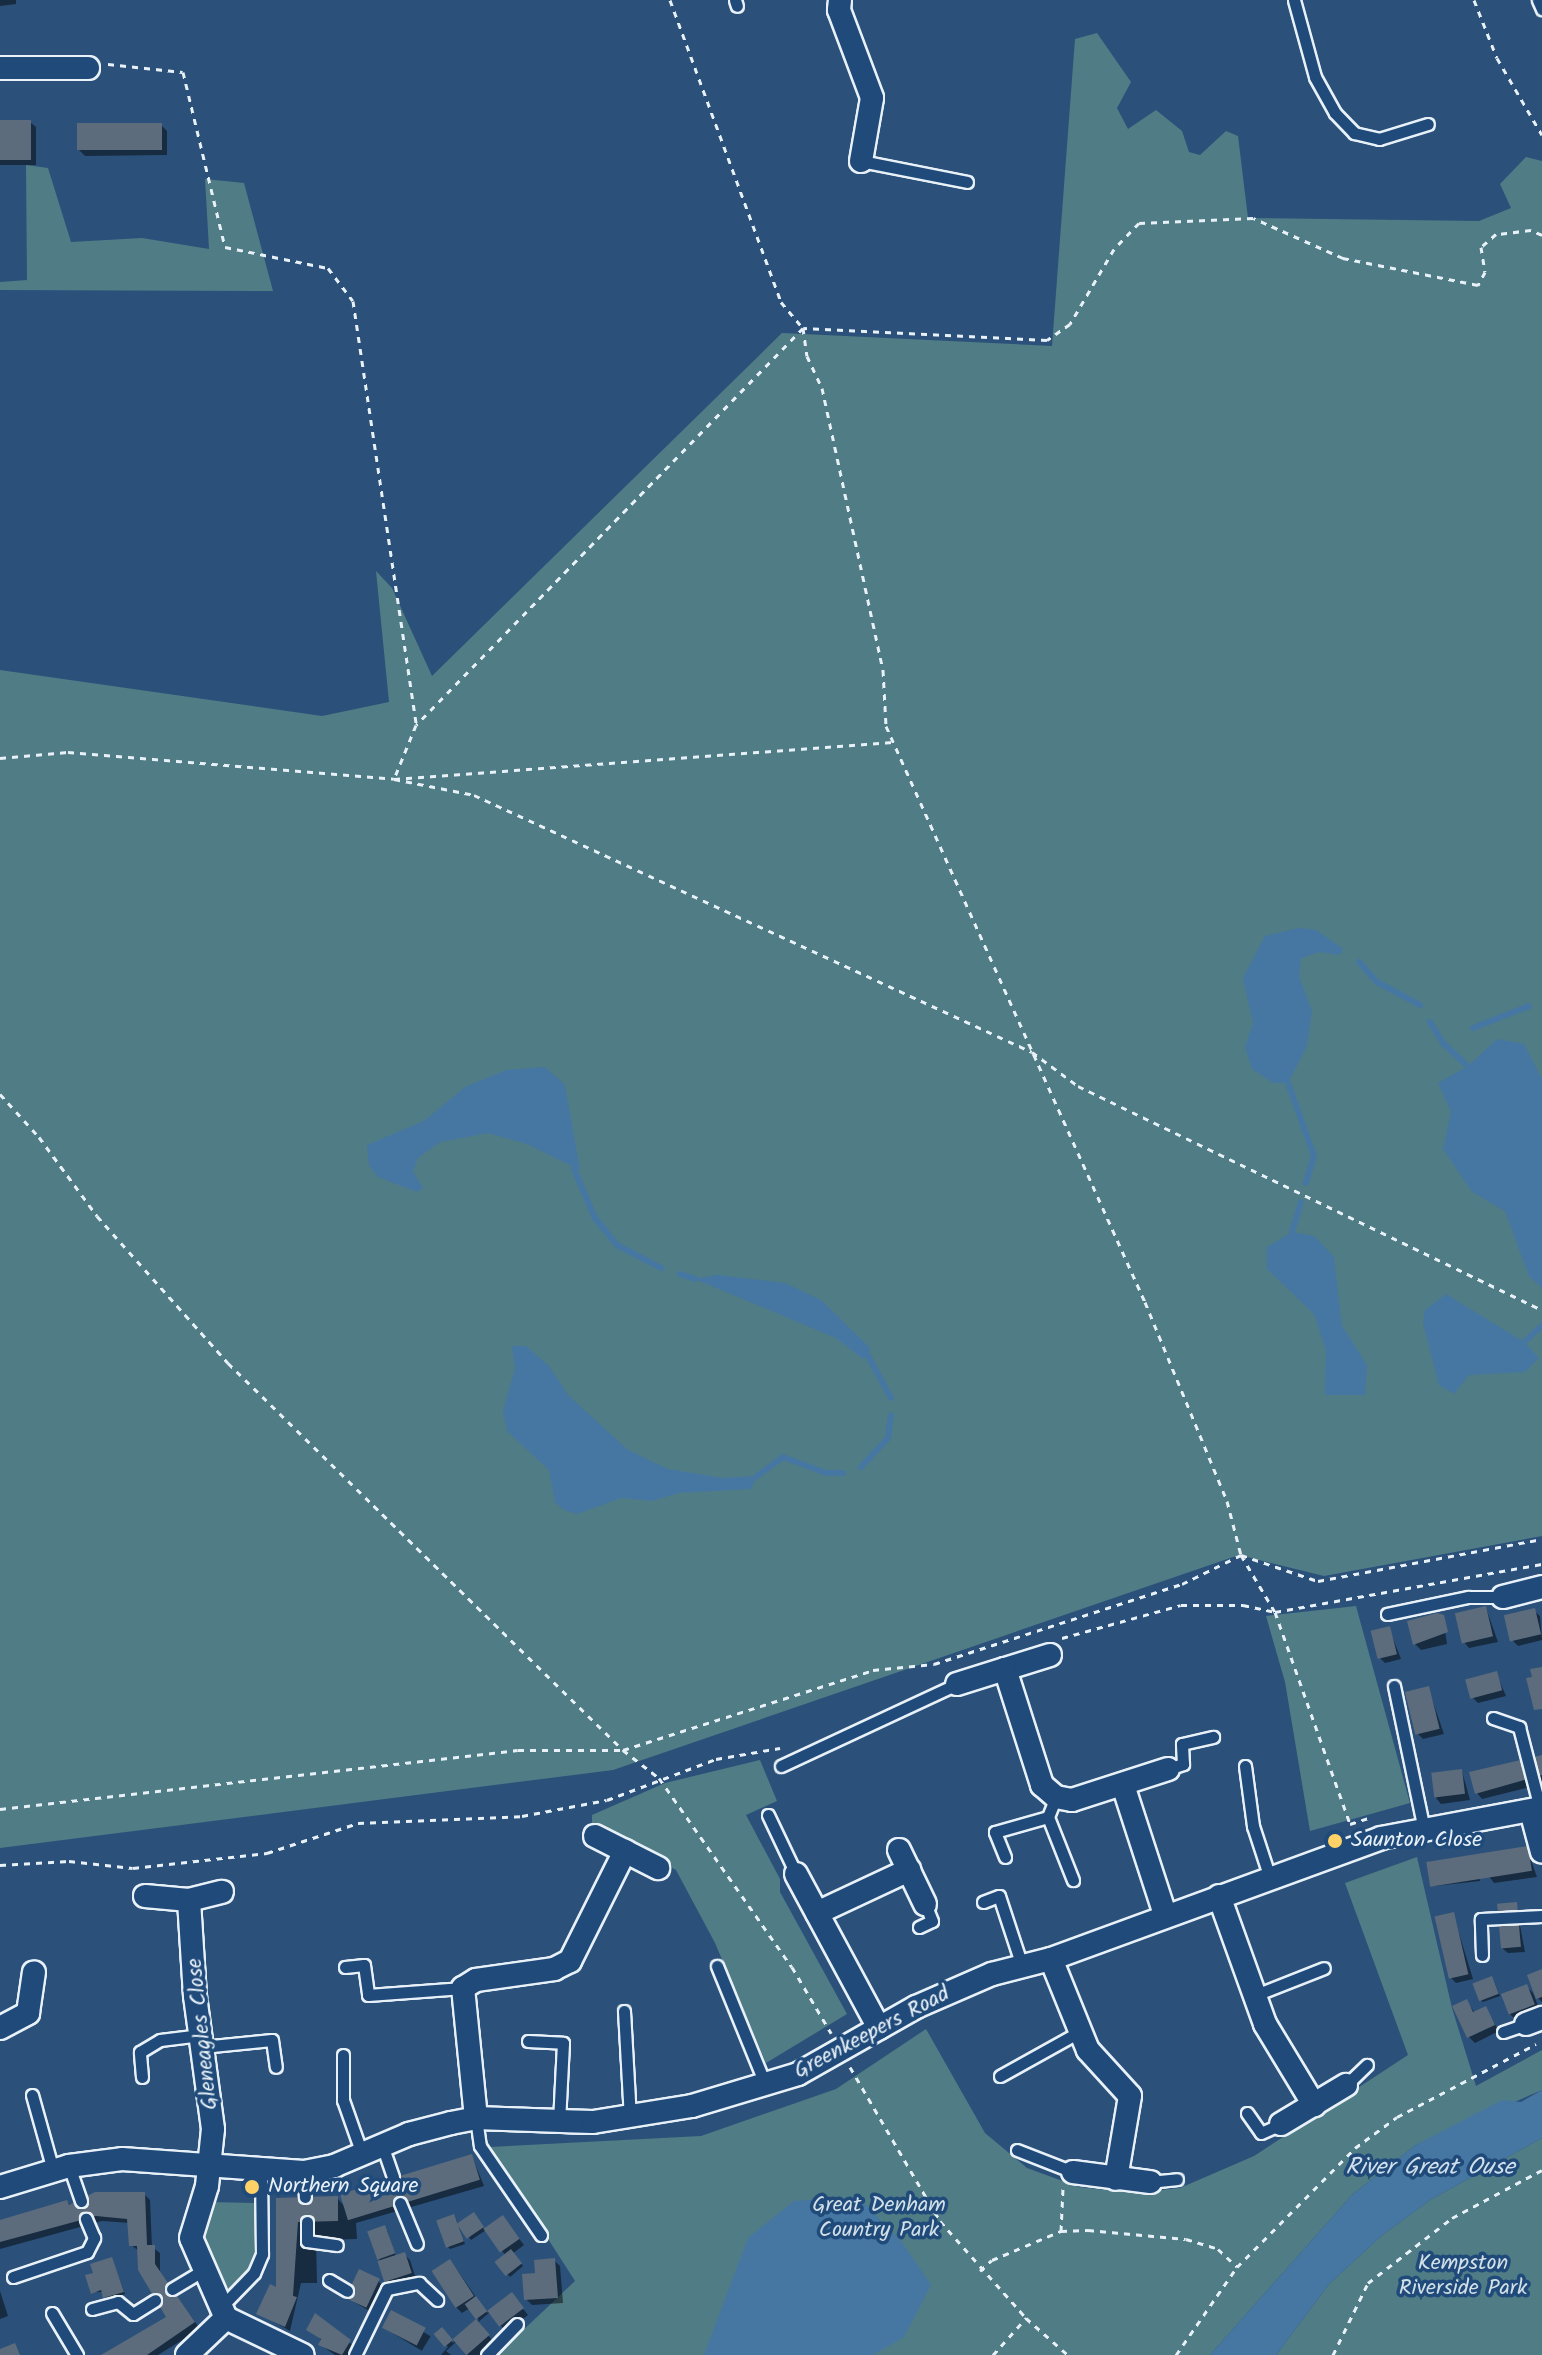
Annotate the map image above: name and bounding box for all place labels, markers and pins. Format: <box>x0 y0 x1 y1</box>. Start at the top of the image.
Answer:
place label: Saunton Close <box>1351 1828 1482 1854</box>
marker: Saunton Close <box>1326 1832 1344 1850</box>
place label: Northern Square <box>268 2174 418 2200</box>
marker: Northern Square <box>243 2178 261 2196</box>

